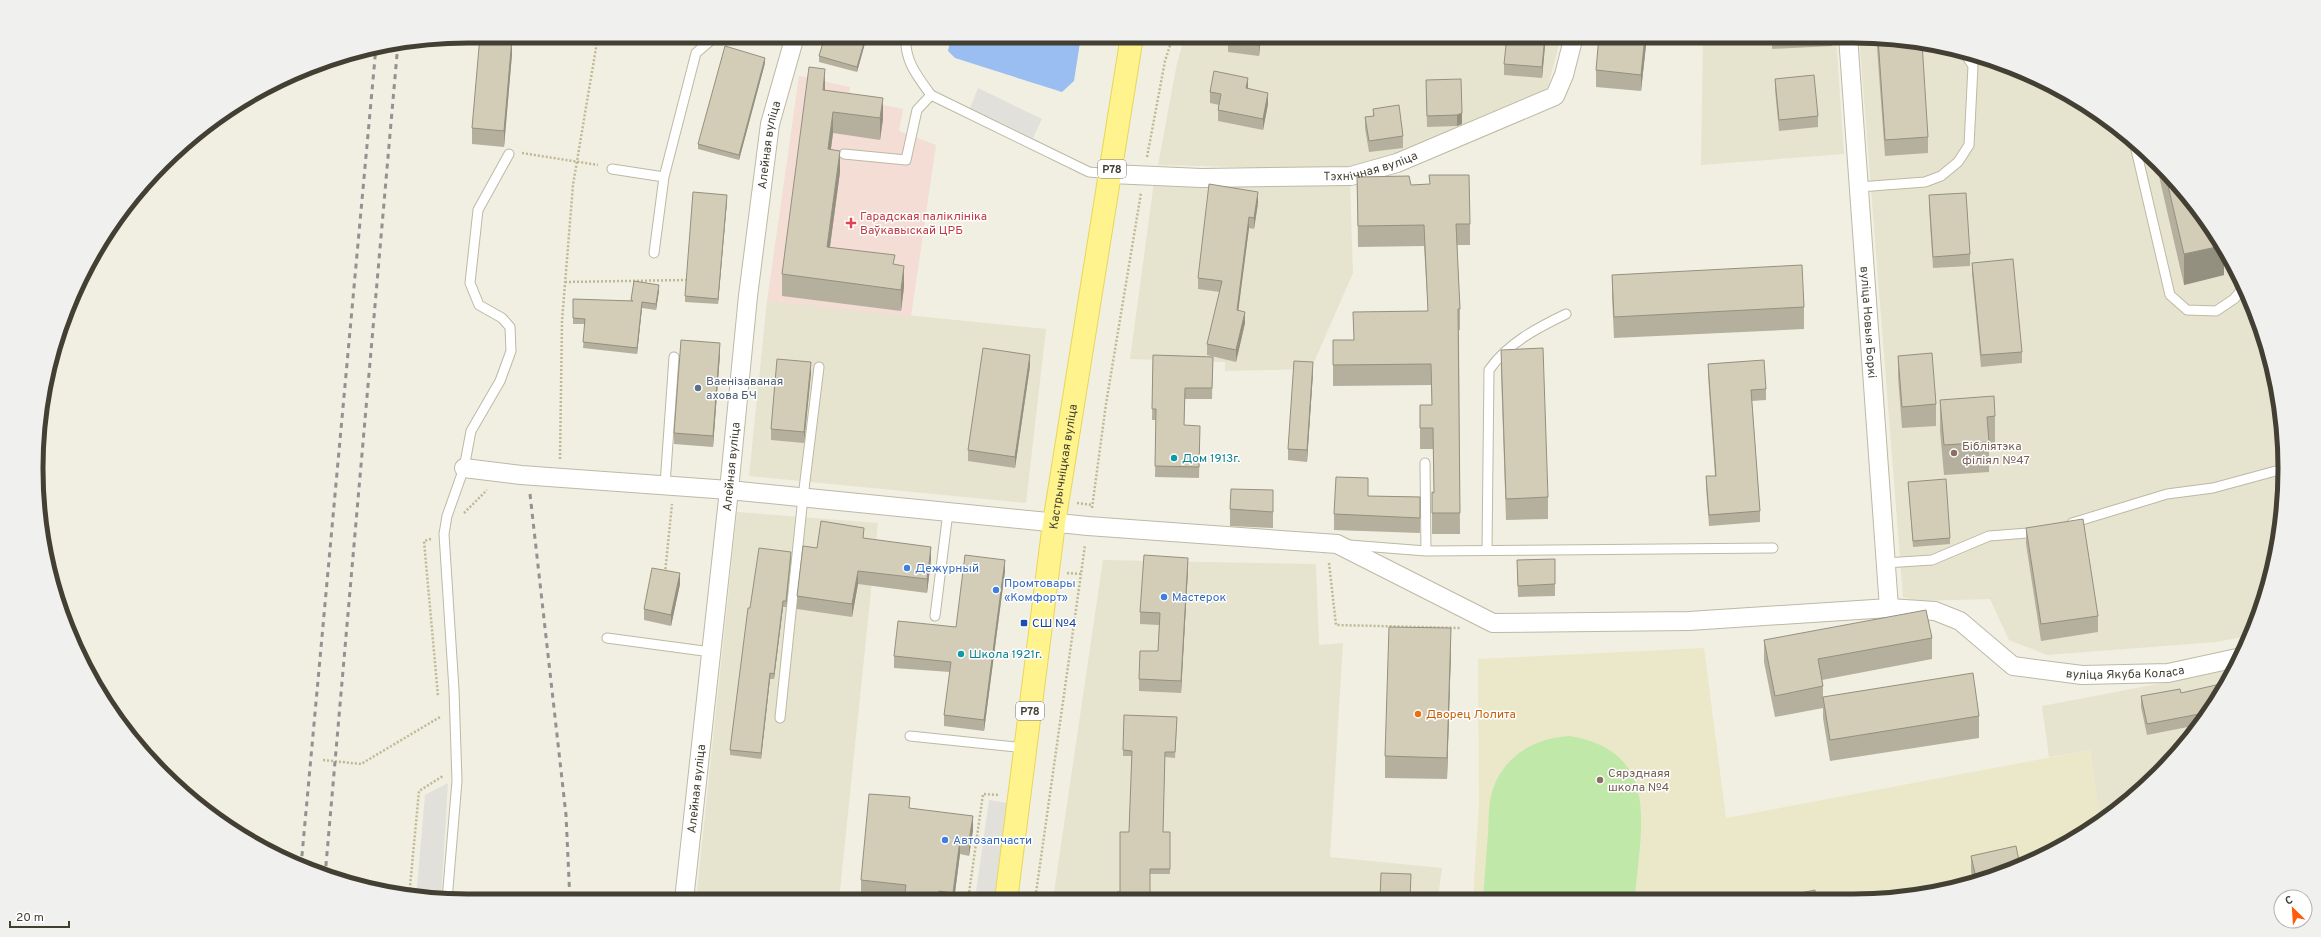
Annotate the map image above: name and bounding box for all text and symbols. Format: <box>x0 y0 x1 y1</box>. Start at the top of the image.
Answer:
street label: Алейная вуліца <box>755 99 785 190</box>
street label: Тэхнічная вуліца <box>1323 148 1420 185</box>
road number: Р78 <box>1098 160 1126 178</box>
place label: Гарадская паліклініка Ваўкавыскай ЦРБ <box>860 209 987 239</box>
marker: Гарадская паліклініка Ваўкавыскай ЦРБ <box>845 217 857 229</box>
street label: вуліца Новыя Боркі <box>1856 266 1880 379</box>
place label: Ваенізаваная ахова БЧ <box>706 374 783 404</box>
marker: Ваенізаваная ахова БЧ <box>693 383 703 393</box>
street label: Кастрычніцкая вуліца <box>1046 403 1082 530</box>
street label: Алейная вуліца <box>720 421 745 512</box>
place label: Бібліятэка філіял №47 <box>1962 439 2030 469</box>
marker: Бібліятэка філіял №47 <box>1949 448 1959 458</box>
place label: Дом 1913г. <box>1182 451 1241 467</box>
marker: Дом 1913г. <box>1169 453 1179 463</box>
place label: Дежурный <box>915 561 979 577</box>
marker: Дежурный <box>902 563 912 573</box>
place label: Промтовары «Комфорт» <box>1004 576 1076 606</box>
marker: Промтовары «Комфорт» <box>991 585 1001 595</box>
place label: Мастерок <box>1172 590 1226 606</box>
marker: Мастерок <box>1159 592 1169 602</box>
place label: СШ №4 <box>1032 616 1077 632</box>
marker: СШ №4 <box>1019 618 1029 628</box>
place label: Школа 1921г. <box>969 647 1042 663</box>
marker: Школа 1921г. <box>956 649 966 659</box>
street label: вуліца Якуба Коласа <box>2065 663 2186 684</box>
road number: Р78 <box>1016 702 1044 720</box>
place label: Дворец Лолита <box>1426 707 1516 723</box>
marker: Дворец Лолита <box>1413 709 1423 719</box>
street label: Алейная вуліца <box>684 743 710 834</box>
place label: Сярэднаяя школа №4 <box>1608 766 1670 796</box>
marker: Сярэднаяя школа №4 <box>1595 775 1605 785</box>
place label: Автозапчасти <box>953 833 1032 849</box>
marker: Автозапчасти <box>940 835 950 845</box>
north arrow <box>2273 889 2313 929</box>
text: С <box>2283 893 2295 909</box>
scale bar <box>10 903 69 929</box>
text: 20 m <box>16 910 44 926</box>

